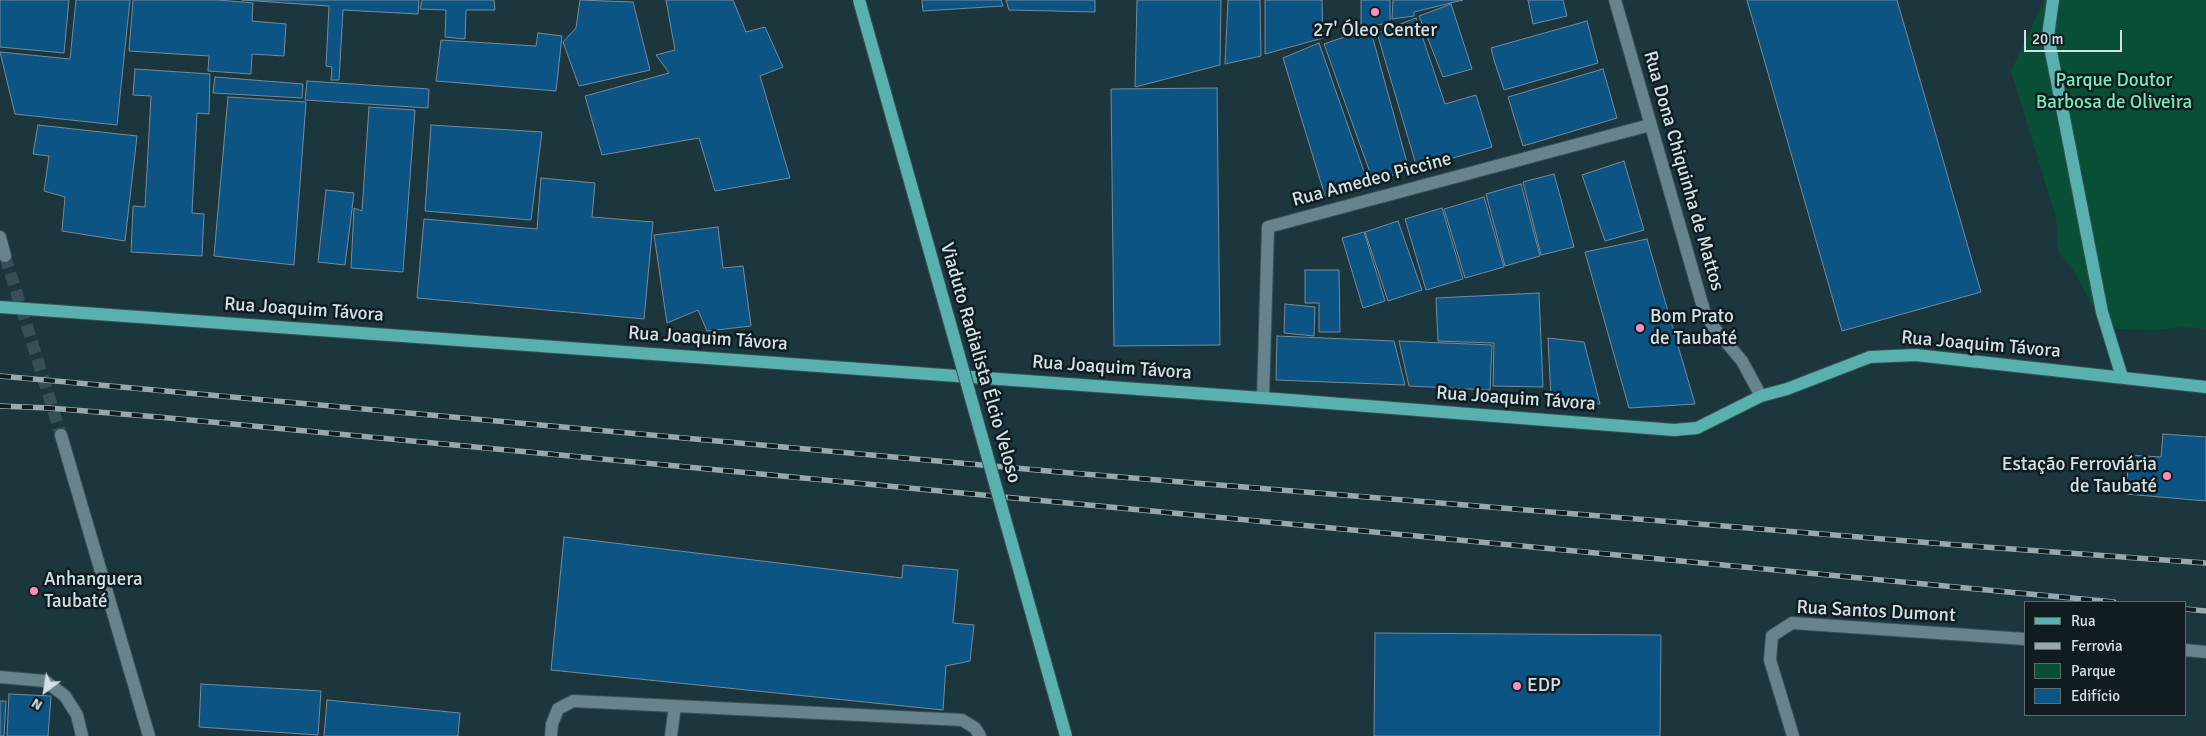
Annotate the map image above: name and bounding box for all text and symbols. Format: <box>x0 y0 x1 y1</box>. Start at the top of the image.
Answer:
marker: 27' Óleo Center <box>1369 6 1381 18</box>
place label: 27' Óleo Center <box>1313 20 1437 42</box>
scale bar <box>2026 20 2124 52</box>
text: 20 m <box>2032 30 2063 48</box>
street label: Rua Dona Chiquinha de Mattos <box>1638 48 1728 294</box>
park label: Parque Doutor Barbosa de Oliveira <box>2036 70 2192 114</box>
street label: Rua Amedeo Piccine <box>1290 148 1454 212</box>
street label: Viaduto Radialista Élcio Veloso <box>935 240 1025 486</box>
street label: Rua Joaquim Távora <box>223 293 385 327</box>
place label: Bom Prato de Taubaté <box>1650 306 1737 350</box>
street label: Rua Joaquim Távora <box>627 322 789 356</box>
marker: Bom Prato de Taubaté <box>1634 322 1646 334</box>
street label: Rua Joaquim Távora <box>1900 327 2062 363</box>
street label: Rua Joaquim Távora <box>1031 351 1193 385</box>
street label: Rua Joaquim Távora <box>1435 382 1597 416</box>
place label: Estação Ferroviária de Taubaté <box>2002 454 2157 498</box>
marker: Estação Ferroviária de Taubaté <box>2161 470 2173 482</box>
place label: Anhanguera Taubaté <box>44 569 143 613</box>
marker: Anhanguera Taubaté <box>28 585 40 597</box>
street label: Rua Santos Dumont <box>1796 596 1956 628</box>
legend <box>2024 601 2186 716</box>
text: Rua <box>2071 612 2096 630</box>
text: Ferrovia <box>2071 637 2123 655</box>
text: Parque <box>2071 662 2116 680</box>
north arrow <box>20 666 70 716</box>
place label: EDP <box>1527 675 1561 697</box>
marker: EDP <box>1511 680 1523 692</box>
text: Edifício <box>2071 687 2120 705</box>
text: N <box>28 694 46 714</box>

